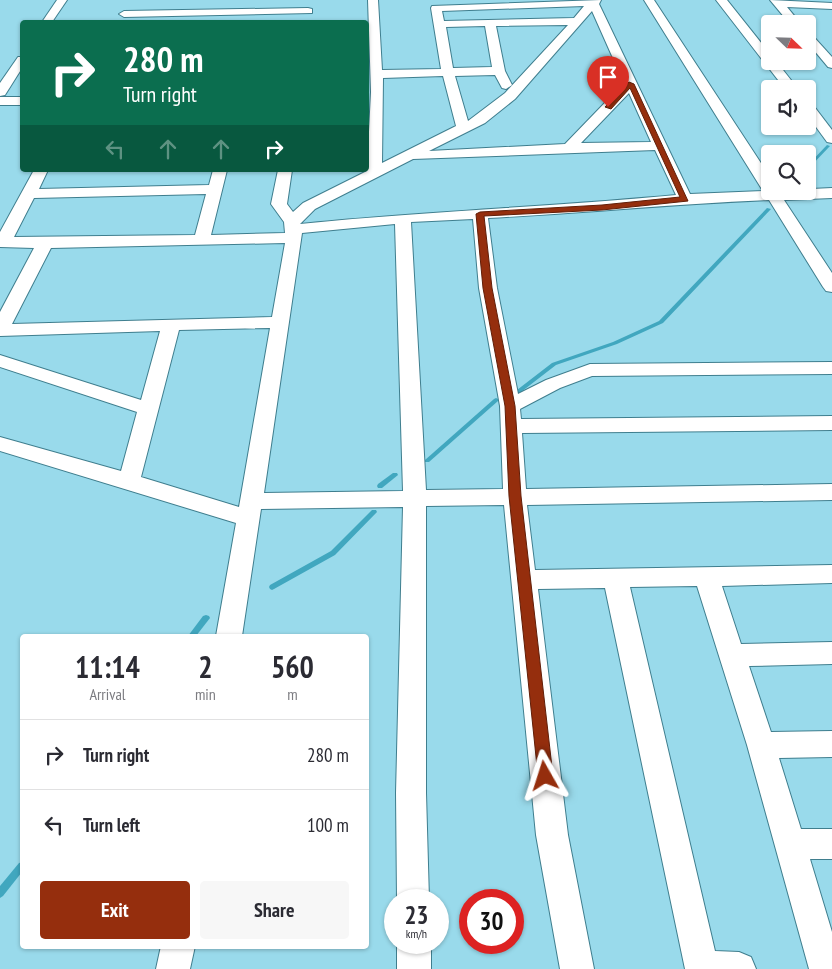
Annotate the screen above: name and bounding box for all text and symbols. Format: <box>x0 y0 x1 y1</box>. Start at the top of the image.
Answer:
north arrow <box>761 15 816 70</box>
map controls <box>761 15 816 200</box>
text: 280 m <box>123 36 204 82</box>
icon: right <box>40 40 105 105</box>
pin <box>587 56 629 107</box>
icon: arrive <box>594 63 622 91</box>
text: Turn right <box>123 80 197 108</box>
button: sound <box>761 80 816 135</box>
icon: left <box>101 135 129 163</box>
icon: ahead <box>154 135 182 163</box>
icon: ahead <box>207 135 235 163</box>
icon: right <box>260 135 288 163</box>
button: search <box>761 145 816 200</box>
text: 11:14 <box>75 647 140 686</box>
text: 2 <box>198 647 213 686</box>
text: 560 <box>271 647 314 686</box>
text: Arrival <box>89 684 126 704</box>
text: min <box>195 684 216 704</box>
text: m <box>287 684 298 704</box>
icon: right <box>40 741 68 769</box>
text: Turn right <box>83 743 149 767</box>
text: 280 m <box>307 743 349 767</box>
position arrow <box>518 749 570 801</box>
icon: left <box>40 811 68 839</box>
text: Turn left <box>83 813 140 837</box>
text: 100 m <box>307 813 349 837</box>
button: Exit <box>40 881 190 939</box>
button: Share <box>200 881 349 939</box>
speed limit sign: 30 <box>459 889 524 954</box>
text: 23 <box>405 899 428 931</box>
text: km/h <box>406 926 427 941</box>

